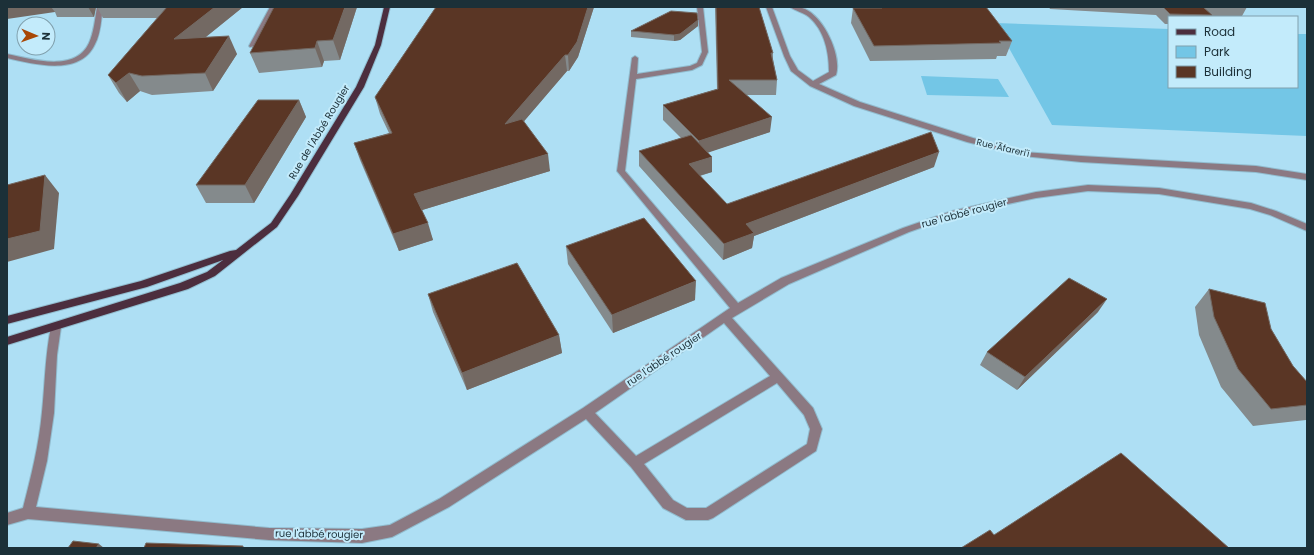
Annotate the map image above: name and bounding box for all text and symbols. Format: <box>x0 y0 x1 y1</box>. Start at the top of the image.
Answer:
north arrow <box>16 16 56 56</box>
legend <box>1168 16 1298 88</box>
text: Road <box>1204 23 1235 40</box>
text: N <box>38 32 54 41</box>
text: Park <box>1204 43 1231 60</box>
text: Building <box>1204 63 1252 80</box>
street label: Rue de l'Abbé Rougier <box>285 82 353 182</box>
street label: Rue 'Āfareri'i <box>975 136 1031 160</box>
street label: rue l'abbé rougier <box>920 194 1009 232</box>
street label: rue l'abbé rougier <box>623 328 705 390</box>
street label: rue l'abbé rougier <box>275 526 363 542</box>

